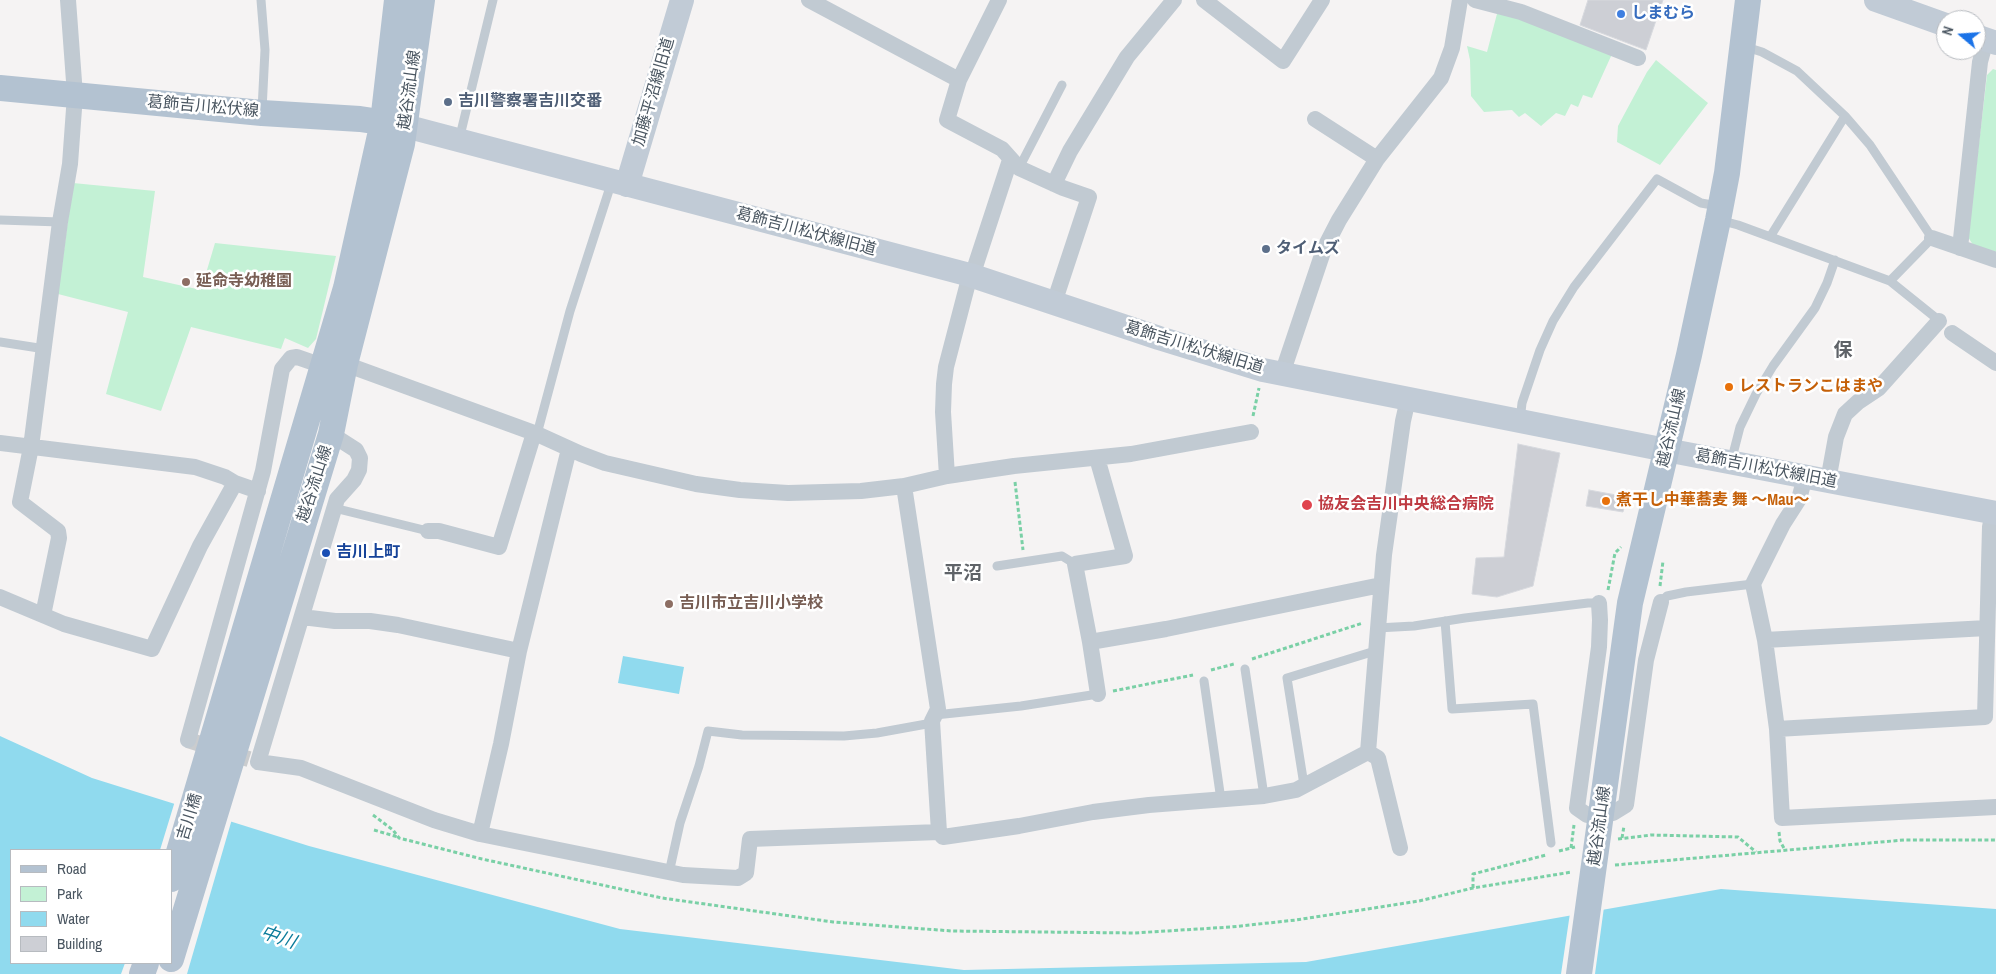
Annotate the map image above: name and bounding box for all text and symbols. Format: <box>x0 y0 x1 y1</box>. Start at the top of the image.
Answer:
place label: しまむら <box>1631 4 1695 24</box>
marker: しまむら <box>1615 8 1627 20</box>
north arrow <box>1936 10 1986 60</box>
text: N <box>1938 24 1958 37</box>
street label: 加藤平沼線旧道 <box>629 36 679 148</box>
street label: 越谷流山線 <box>395 49 425 131</box>
place label: 吉川警察署吉川交番 <box>458 92 602 112</box>
street label: 葛飾吉川松伏線 <box>146 93 260 121</box>
marker: 吉川警察署吉川交番 <box>442 96 454 108</box>
street label: 葛飾吉川松伏線旧道 <box>734 204 878 260</box>
place label: タイムズ <box>1276 239 1340 259</box>
marker: タイムズ <box>1260 243 1272 255</box>
place label: 延命寺幼稚園 <box>196 272 292 292</box>
marker: 延命寺幼稚園 <box>180 276 192 288</box>
street label: 葛飾吉川松伏線旧道 <box>1122 318 1266 378</box>
district label: 保 <box>1834 340 1852 362</box>
place label: レストランこはまや <box>1739 377 1883 397</box>
marker: レストランこはまや <box>1723 381 1735 393</box>
street label: 越谷流山線 <box>1654 387 1690 469</box>
street label: 越谷流山線 <box>294 443 336 525</box>
street label: 葛飾吉川松伏線旧道 <box>1693 446 1839 492</box>
place label: 煮干し中華蕎麦 舞 〜Mau〜 <box>1616 491 1810 511</box>
place label: 協友会吉川中央総合病院 <box>1318 495 1494 515</box>
marker: 煮干し中華蕎麦 舞 〜Mau〜 <box>1600 495 1612 507</box>
marker: 協友会吉川中央総合病院 <box>1300 498 1314 512</box>
place label: 吉川上町 <box>336 543 400 563</box>
marker: 吉川上町 <box>320 547 332 559</box>
district label: 平沼 <box>944 563 982 585</box>
place label: 吉川市立吉川小学校 <box>679 594 823 614</box>
marker: 吉川市立吉川小学校 <box>663 598 675 610</box>
street label: 越谷流山線 <box>1585 785 1615 867</box>
street label: 吉川橋 <box>174 791 206 843</box>
legend <box>10 849 172 964</box>
text: Road <box>57 858 86 879</box>
text: Park <box>57 883 82 904</box>
text: Water <box>57 908 89 929</box>
water label: 中川 <box>257 922 299 954</box>
text: Building <box>57 933 102 954</box>

